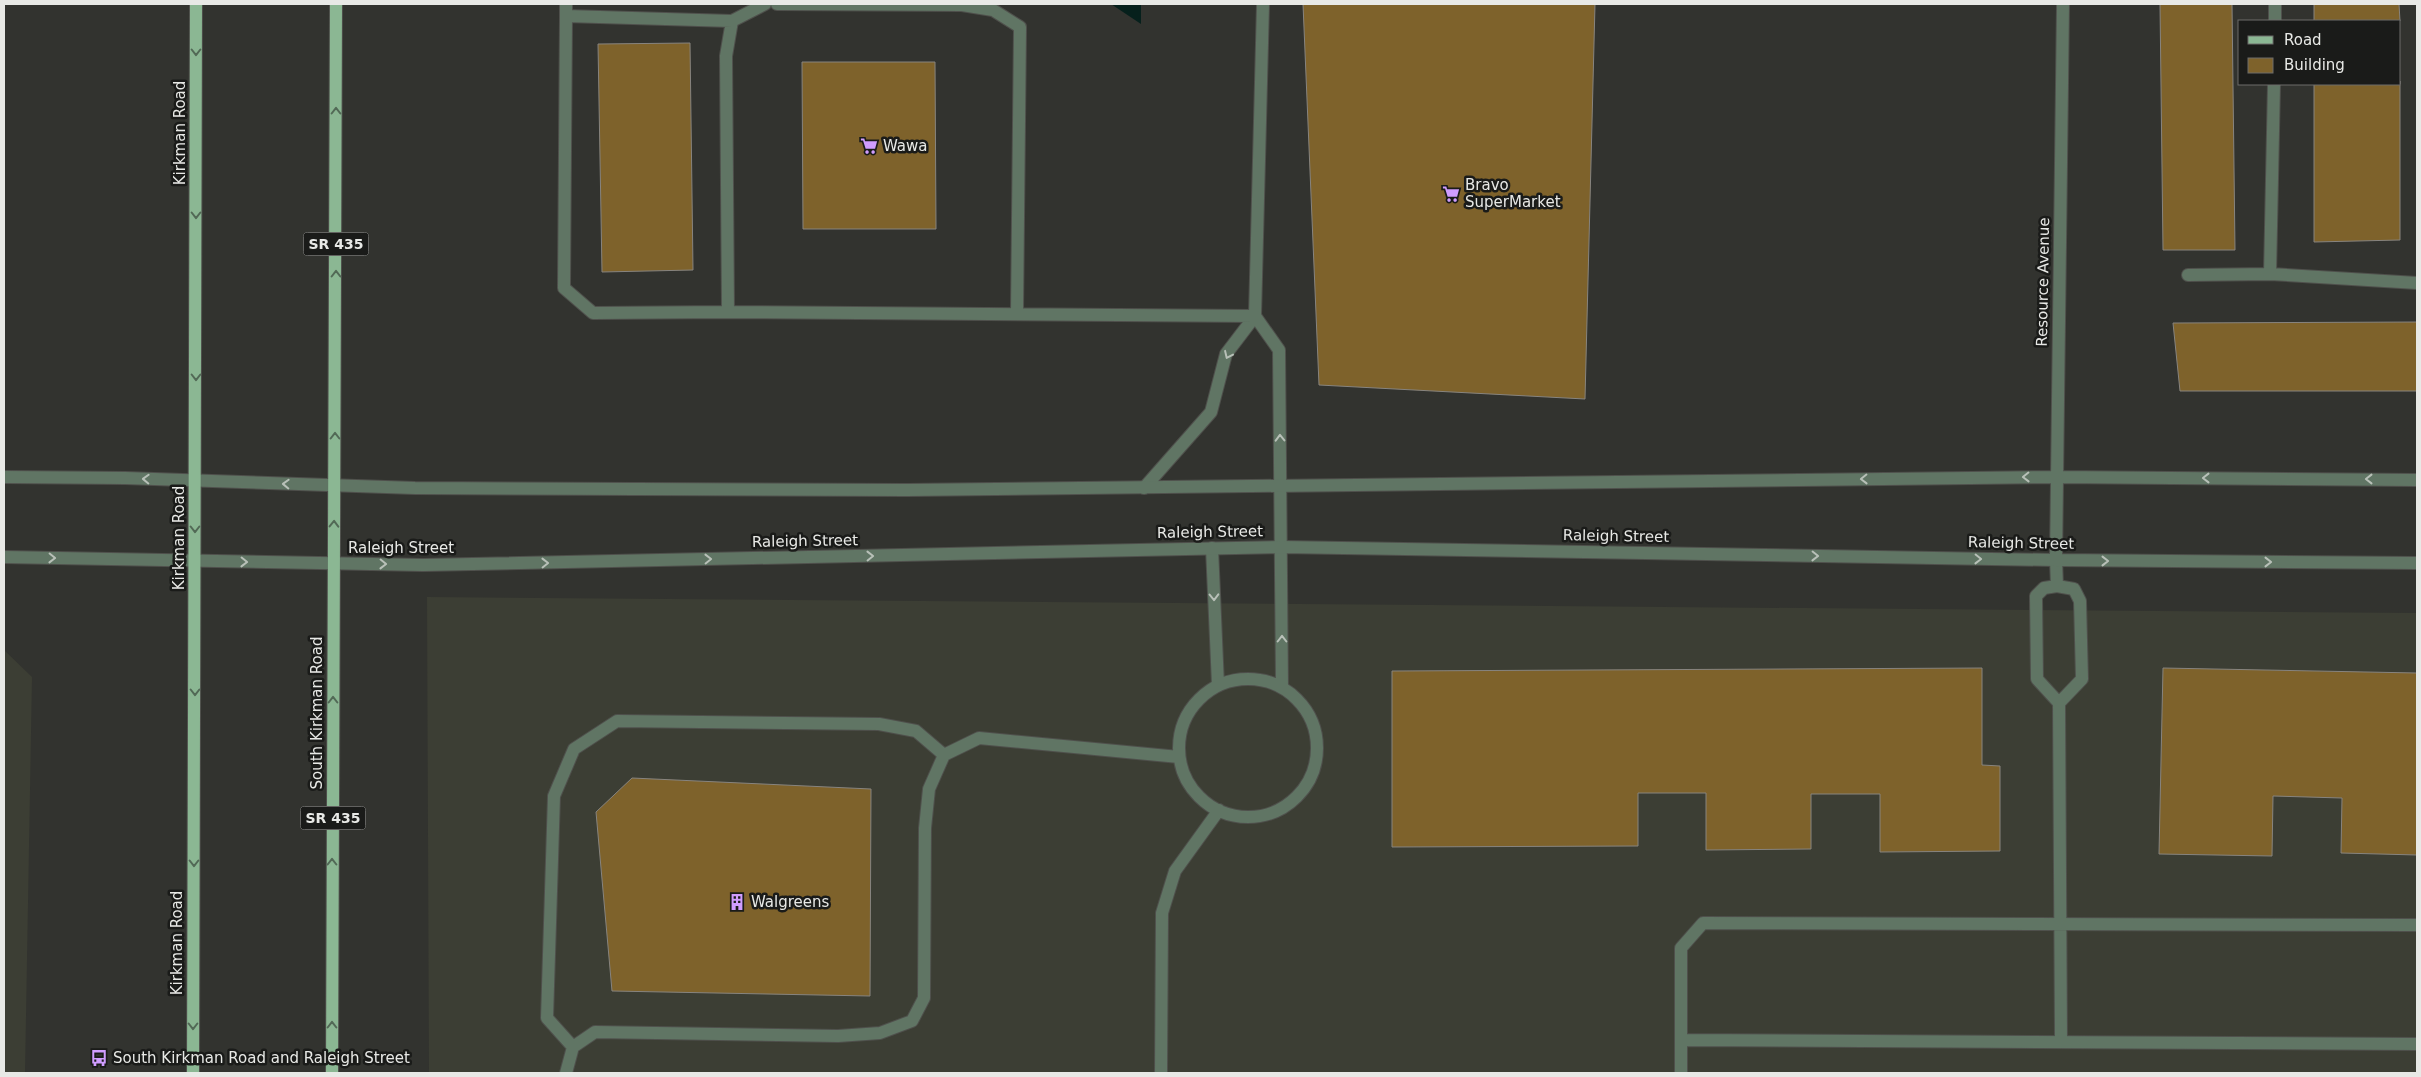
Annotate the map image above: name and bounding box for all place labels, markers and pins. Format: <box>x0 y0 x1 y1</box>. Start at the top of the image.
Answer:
supermarket icon: Wawa <box>859 136 879 156</box>
place label: Wawa <box>883 137 928 155</box>
place label: Bravo SuperMarket <box>1465 176 1561 211</box>
supermarket icon: Bravo SuperMarket <box>1441 184 1461 204</box>
building icon: Walgreens <box>727 892 747 912</box>
place label: Walgreens <box>751 893 830 911</box>
bus stop icon: South Kirkman Road and Raleigh Street <box>89 1048 109 1068</box>
place label: South Kirkman Road and Raleigh Street <box>113 1049 410 1067</box>

